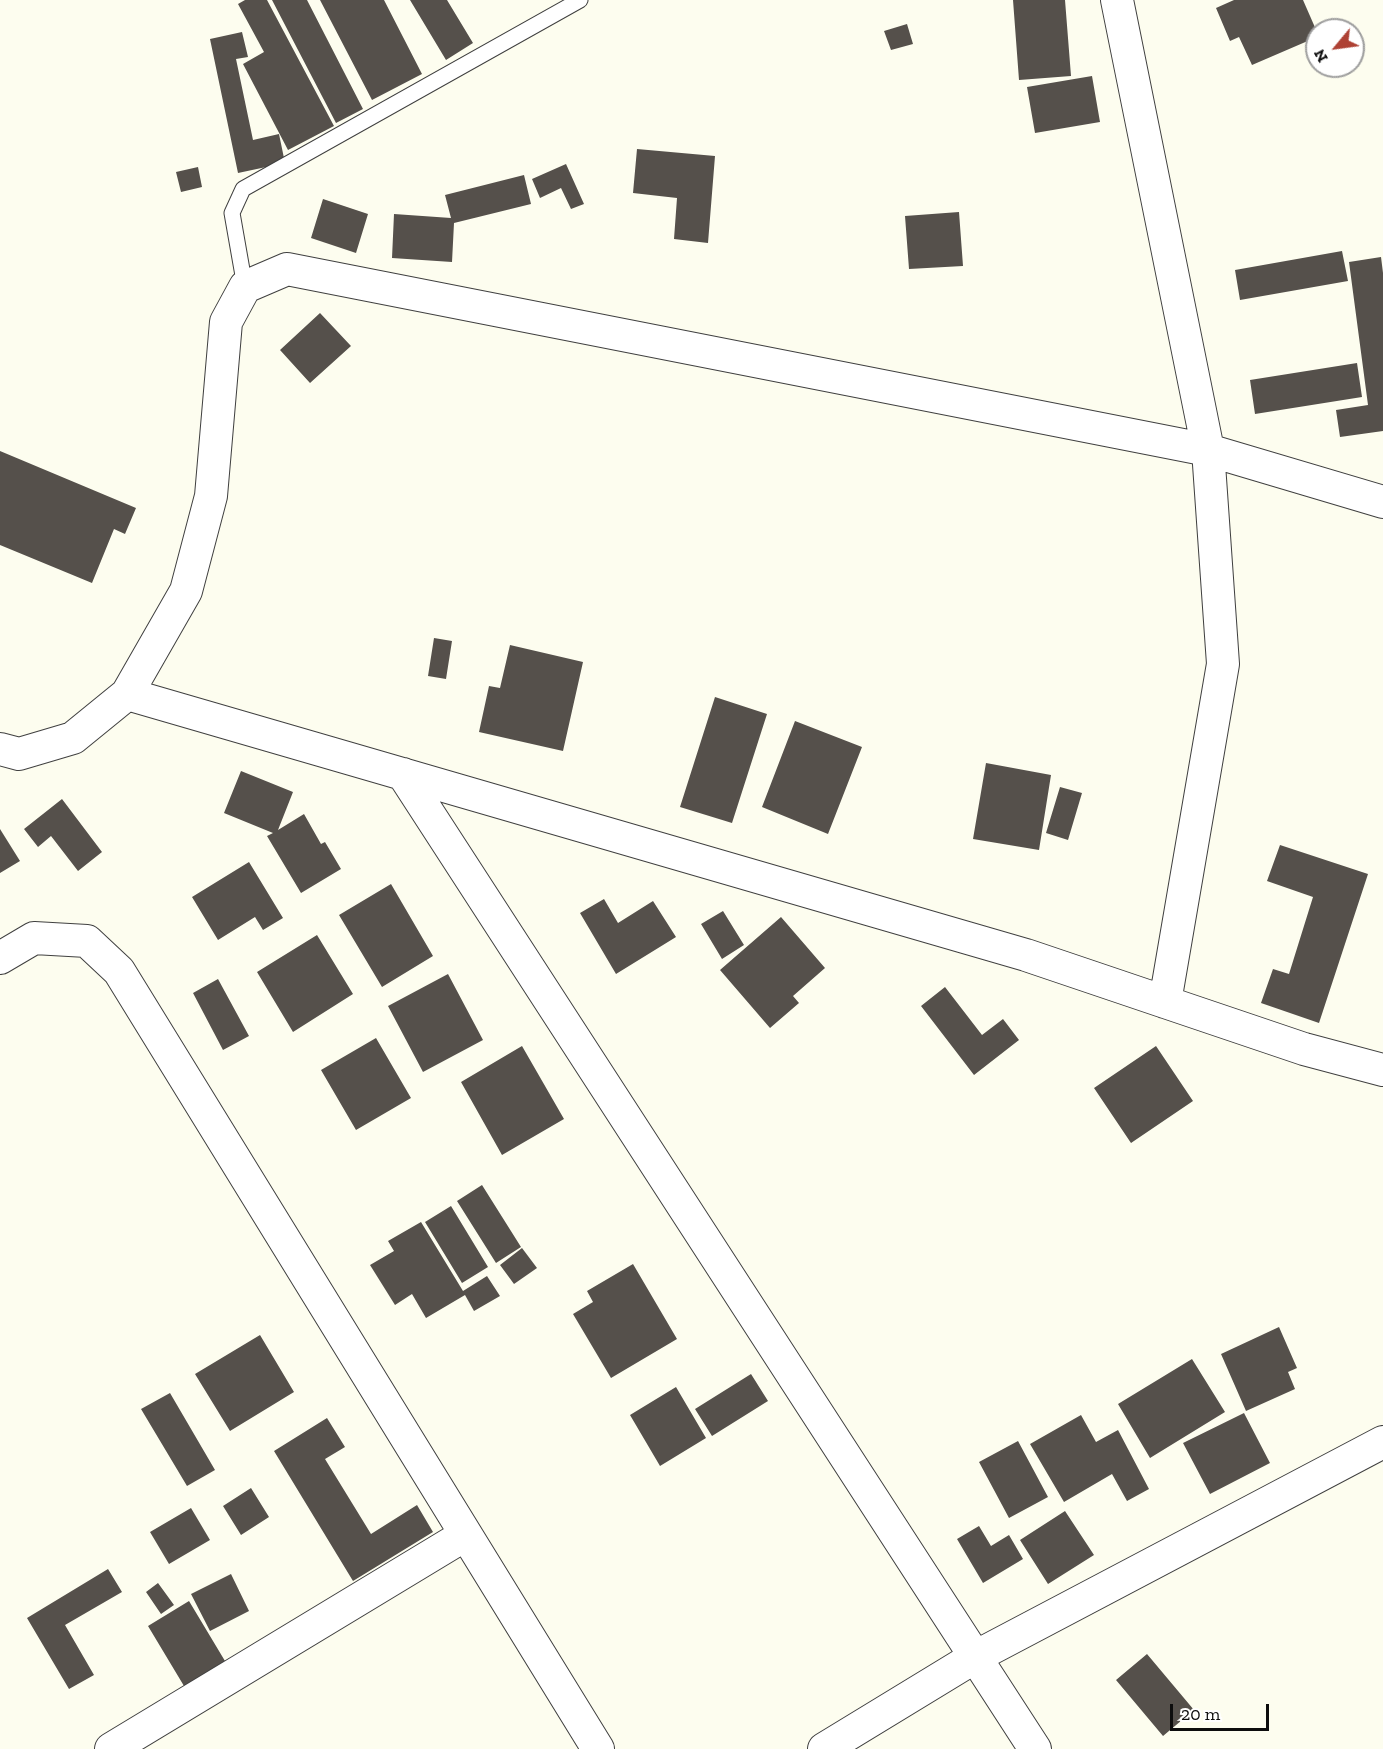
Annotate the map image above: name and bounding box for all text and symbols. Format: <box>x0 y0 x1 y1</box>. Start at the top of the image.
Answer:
north arrow <box>1305 18 1365 78</box>
text: N <box>1309 46 1332 66</box>
scale bar <box>1173 1692 1272 1730</box>
text: 20 m <box>1181 1703 1220 1725</box>

